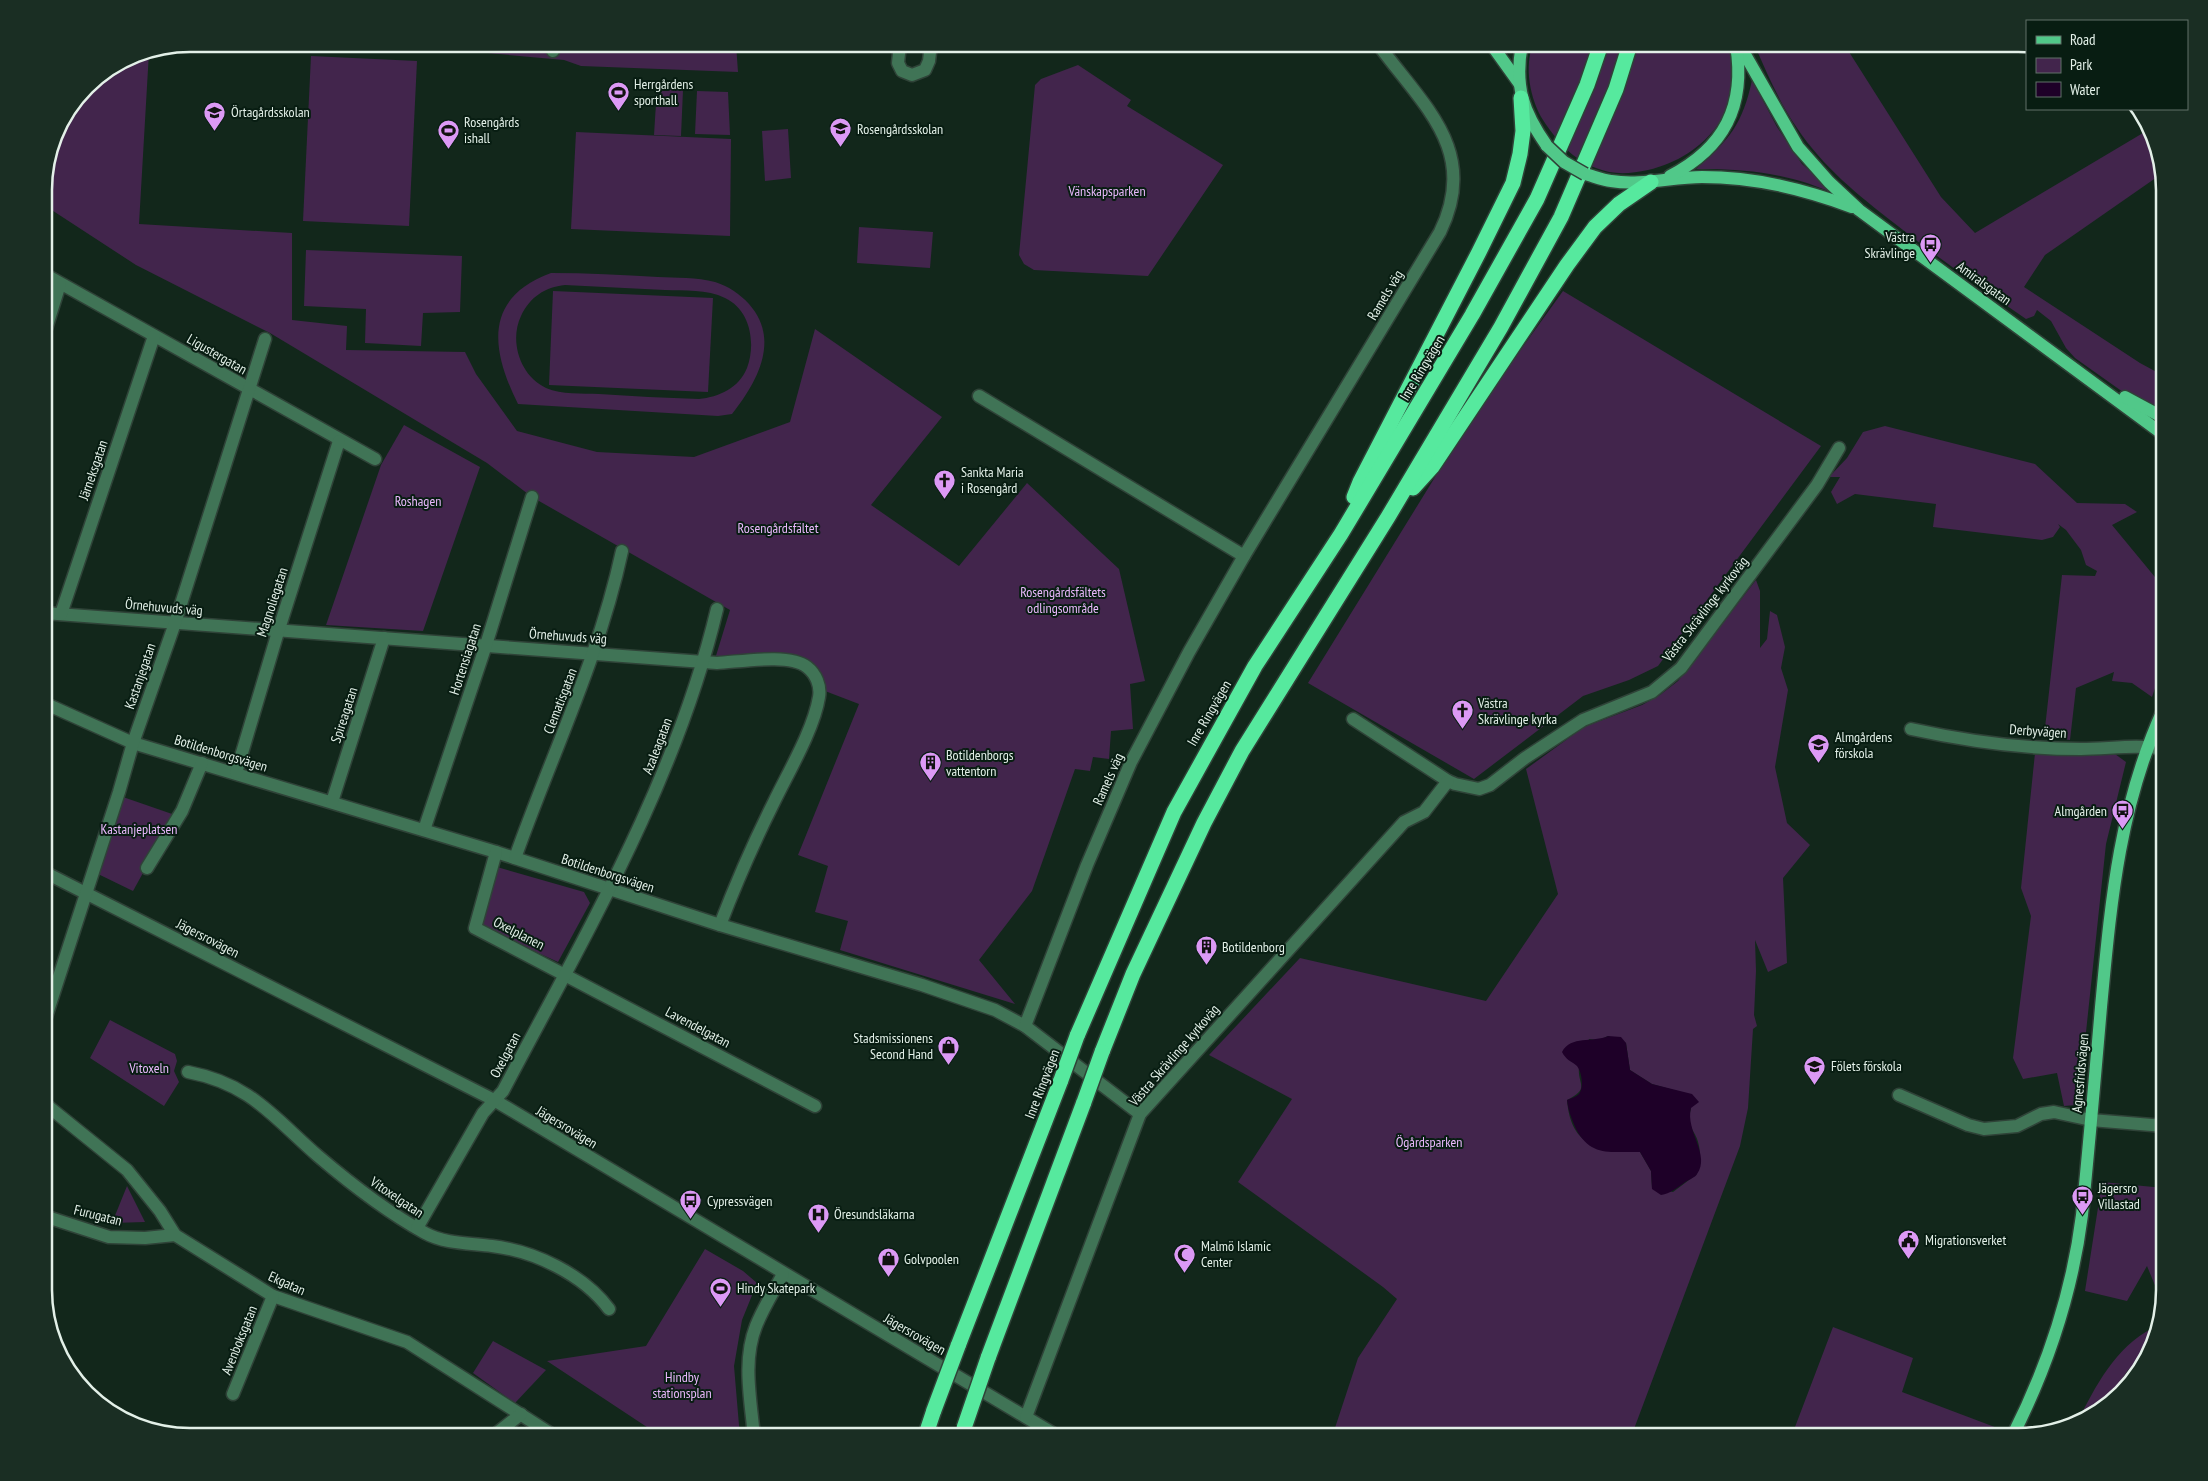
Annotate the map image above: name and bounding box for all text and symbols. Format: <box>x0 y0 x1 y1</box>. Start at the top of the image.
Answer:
legend <box>2026 20 2188 110</box>
text: Road <box>2070 30 2096 49</box>
text: Park <box>2070 55 2092 74</box>
place label: Herrgårdens sporthall <box>634 75 693 109</box>
sports icon: Herrgårdens sporthall <box>606 80 630 111</box>
text: Water <box>2070 80 2101 99</box>
school or university icon: Örtagårdsskolan <box>203 100 227 131</box>
place label: Örtagårdsskolan <box>231 103 310 121</box>
place label: Rosengårds ishall <box>464 113 519 147</box>
school or university icon: Rosengårdsskolan <box>829 117 853 148</box>
sports icon: Rosengårds ishall <box>436 118 460 149</box>
place label: Rosengårdsskolan <box>857 120 943 138</box>
park label: Vänskapsparken <box>1067 182 1146 200</box>
place label: Västra Skrävlinge <box>1864 228 1915 262</box>
bus stop icon: Västra Skrävlinge <box>1919 233 1943 264</box>
street label: Amiralsgatan <box>1953 257 2015 309</box>
street label: Ramels väg <box>1363 267 1407 323</box>
street label: Ligustergatan <box>184 330 250 378</box>
street label: Inre Ringvägen <box>1395 332 1449 404</box>
street label: Järneksgatan <box>74 438 112 503</box>
place label: Sankta Maria i Rosengård <box>961 463 1024 497</box>
church icon: Sankta Maria i Rosengård <box>933 468 957 499</box>
park label: Roshagen <box>395 492 441 510</box>
park label: Rosengårdsfältet <box>738 519 819 537</box>
street label: Västra Skrävlinge kyrkoväg <box>1658 553 1752 666</box>
street label: Magnoliegatan <box>252 565 292 639</box>
park label: Rosengårdsfältets odlingsområde <box>1020 583 1106 617</box>
street label: Örnehuvuds väg <box>124 595 204 619</box>
street label: Hortensiagatan <box>445 621 485 697</box>
street label: Örnehuvuds väg <box>528 624 608 648</box>
street label: Kastanjegatan <box>120 641 160 711</box>
street label: Clematisgatan <box>539 666 581 736</box>
street label: Inre Ringvägen <box>1183 677 1235 749</box>
street label: Spireagatan <box>327 685 361 745</box>
place label: Västra Skrävlinge kyrka <box>1477 694 1557 728</box>
church icon: Västra Skrävlinge kyrka <box>1450 699 1474 730</box>
street label: Azaleagatan <box>638 715 676 777</box>
street label: Derbyvägen <box>2009 720 2067 742</box>
place label: Almgårdens förskola <box>1835 728 1892 762</box>
street label: Botildenborgsvägen <box>172 730 270 776</box>
school or university icon: Almgårdens förskola <box>1807 733 1831 764</box>
place label: Botildenborgs vattentorn <box>946 746 1014 780</box>
street label: Ramels väg <box>1089 750 1127 808</box>
building icon: Botildenborgs vattentorn <box>918 751 942 782</box>
bus stop icon: Almgården <box>2111 799 2135 830</box>
place label: Almgården <box>2055 802 2107 820</box>
park label: Kastanjeplatsen <box>101 820 177 838</box>
street label: Botildenborgsvägen <box>559 850 657 896</box>
street label: Oxelplanen <box>490 913 548 953</box>
street label: Jägersrovägen <box>173 914 242 961</box>
building icon: Botildenborg <box>1194 935 1218 966</box>
place label: Botildenborg <box>1222 938 1285 956</box>
street label: Västra Skrävlinge kyrkoväg <box>1124 1000 1223 1110</box>
street label: Lavendelgatan <box>662 1002 734 1052</box>
street label: Oxelgatan <box>486 1029 524 1081</box>
place label: Stadsmissionens Second Hand <box>853 1029 933 1063</box>
street label: Agnesfridsvägen <box>2068 1033 2092 1113</box>
shop icon: Stadsmissionens Second Hand <box>937 1034 961 1065</box>
street label: Inre Ringvägen <box>1021 1047 1063 1121</box>
school or university icon: Fölets förskola <box>1803 1054 1827 1085</box>
place label: Fölets förskola <box>1831 1057 1902 1075</box>
park label: Vitoxeln <box>128 1059 169 1077</box>
street label: Jägersrovägen <box>532 1101 601 1152</box>
park label: Ögårdsparken <box>1396 1133 1462 1151</box>
street label: Vitoxelgatan <box>366 1172 427 1221</box>
place label: Jägersro Villastad <box>2097 1179 2140 1213</box>
bus stop icon: Jägersro Villastad <box>2070 1184 2094 1215</box>
bus stop icon: Cypressvägen <box>679 1189 703 1220</box>
place label: Cypressvägen <box>707 1192 772 1210</box>
street label: Furugatan <box>72 1200 124 1230</box>
hospital icon: Öresundsläkarna <box>806 1202 830 1233</box>
place label: Öresundsläkarna <box>834 1205 915 1223</box>
public building icon: Migrationsverket <box>1897 1228 1921 1259</box>
place label: Migrationsverket <box>1925 1231 2006 1249</box>
place label: Malmö Islamic Center <box>1201 1237 1271 1271</box>
mosque icon: Malmö Islamic Center <box>1173 1242 1197 1273</box>
shop icon: Golvpoolen <box>876 1247 900 1278</box>
place label: Golvpoolen <box>904 1250 959 1268</box>
street label: Ekgatan <box>266 1267 308 1299</box>
sports icon: Hindy Skatepark <box>709 1276 733 1307</box>
place label: Hindy Skatepark <box>737 1279 816 1297</box>
street label: Avenboksgatan <box>217 1303 261 1377</box>
street label: Jägersrovägen <box>880 1309 949 1359</box>
park label: Hindby stationsplan <box>652 1368 712 1402</box>

